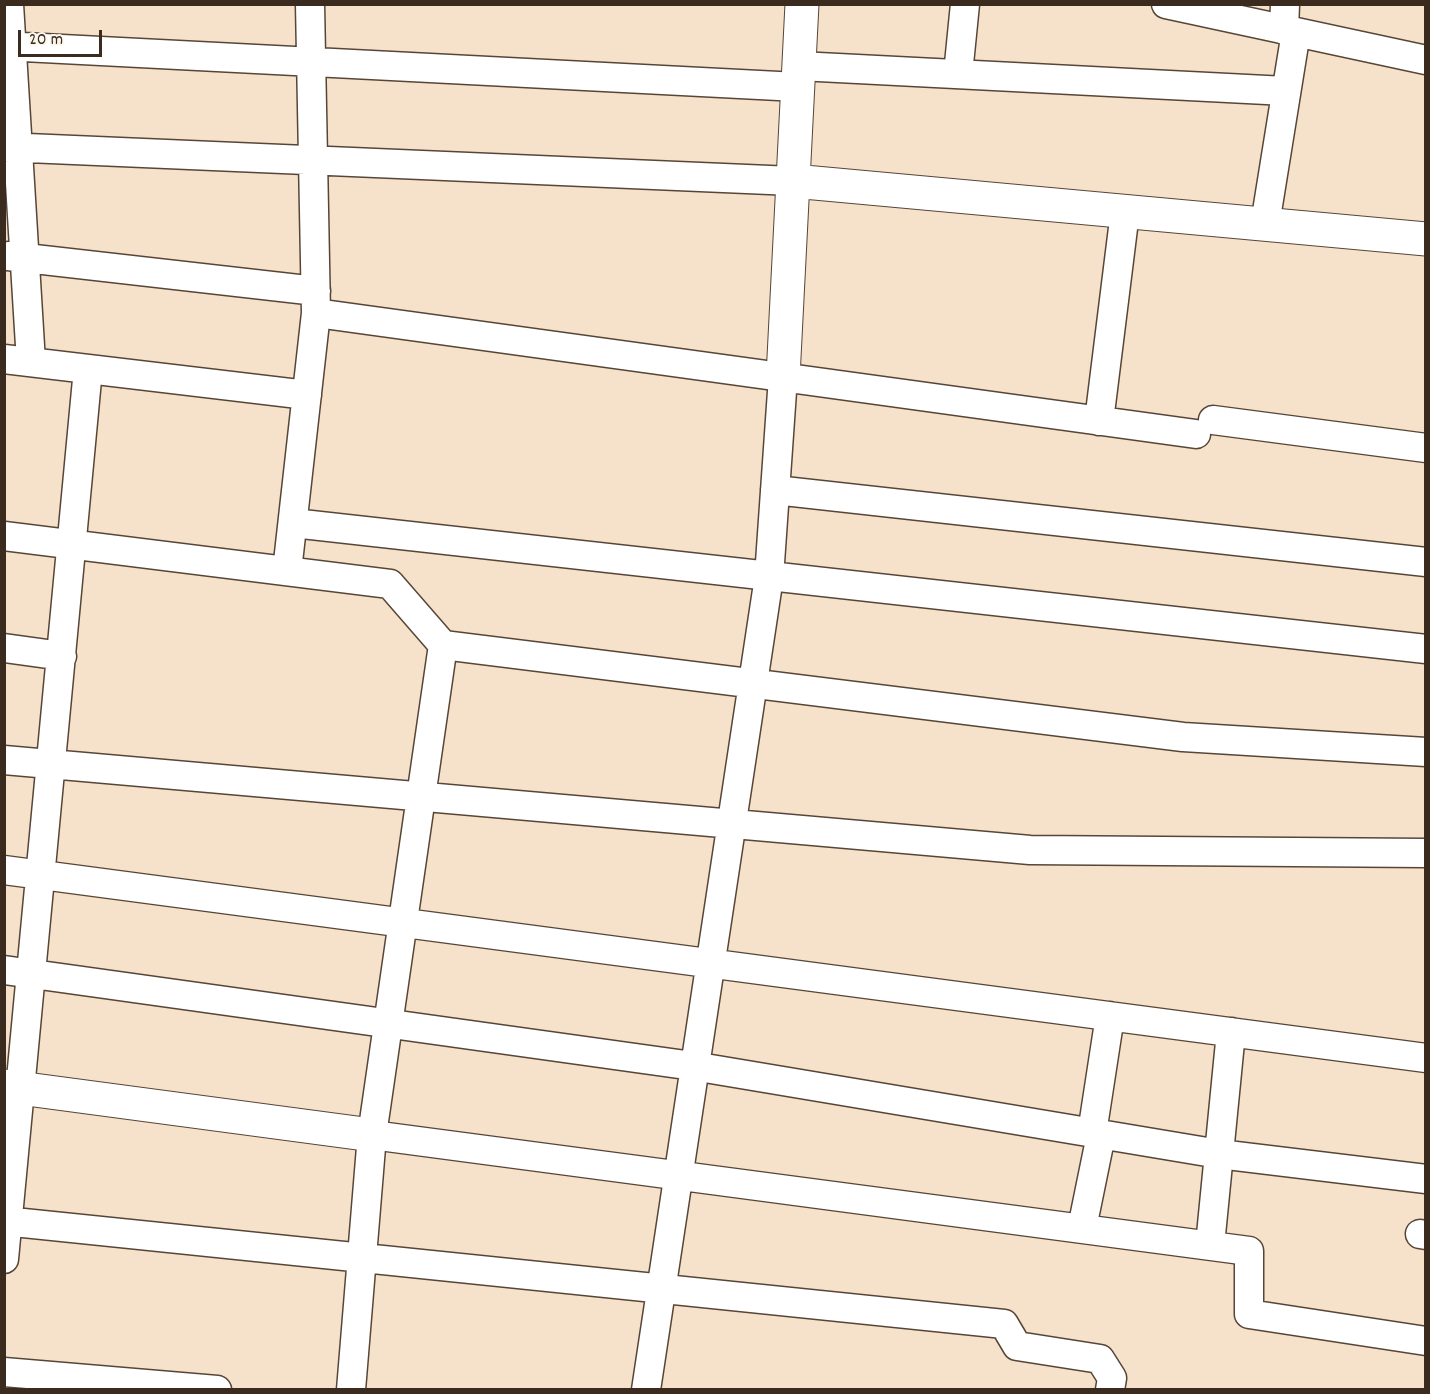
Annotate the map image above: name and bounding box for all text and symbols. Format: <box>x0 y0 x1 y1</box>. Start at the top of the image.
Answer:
scale bar <box>21 18 105 56</box>
text: 20 m <box>29 28 63 53</box>

